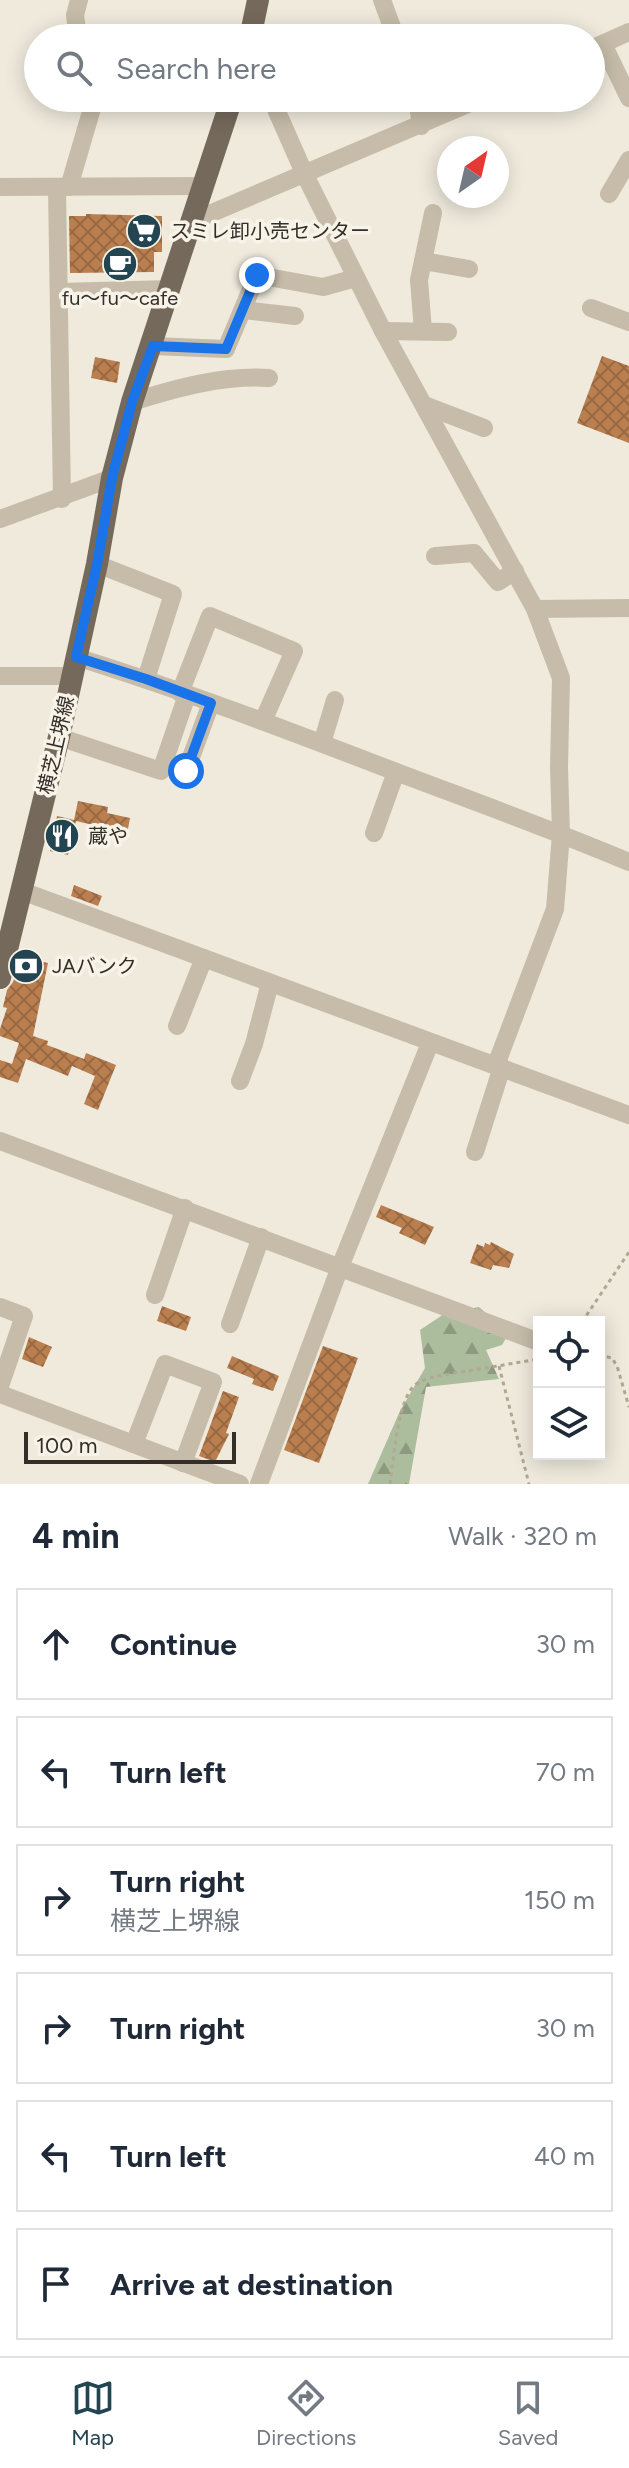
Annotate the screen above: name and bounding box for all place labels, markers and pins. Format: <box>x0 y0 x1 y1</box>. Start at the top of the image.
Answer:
supermarket icon: スミレ卸小売センター <box>125 212 163 250</box>
place label: スミレ卸小売センター <box>170 219 370 243</box>
cafe icon: fu～fu～cafe <box>101 245 139 283</box>
place label: fu～fu～cafe <box>62 286 178 310</box>
restaurant icon: 蔵や <box>43 817 81 855</box>
place label: 蔵や <box>88 824 128 848</box>
bank icon: JAバンク <box>7 947 45 985</box>
place label: JAバンク <box>52 954 137 978</box>

